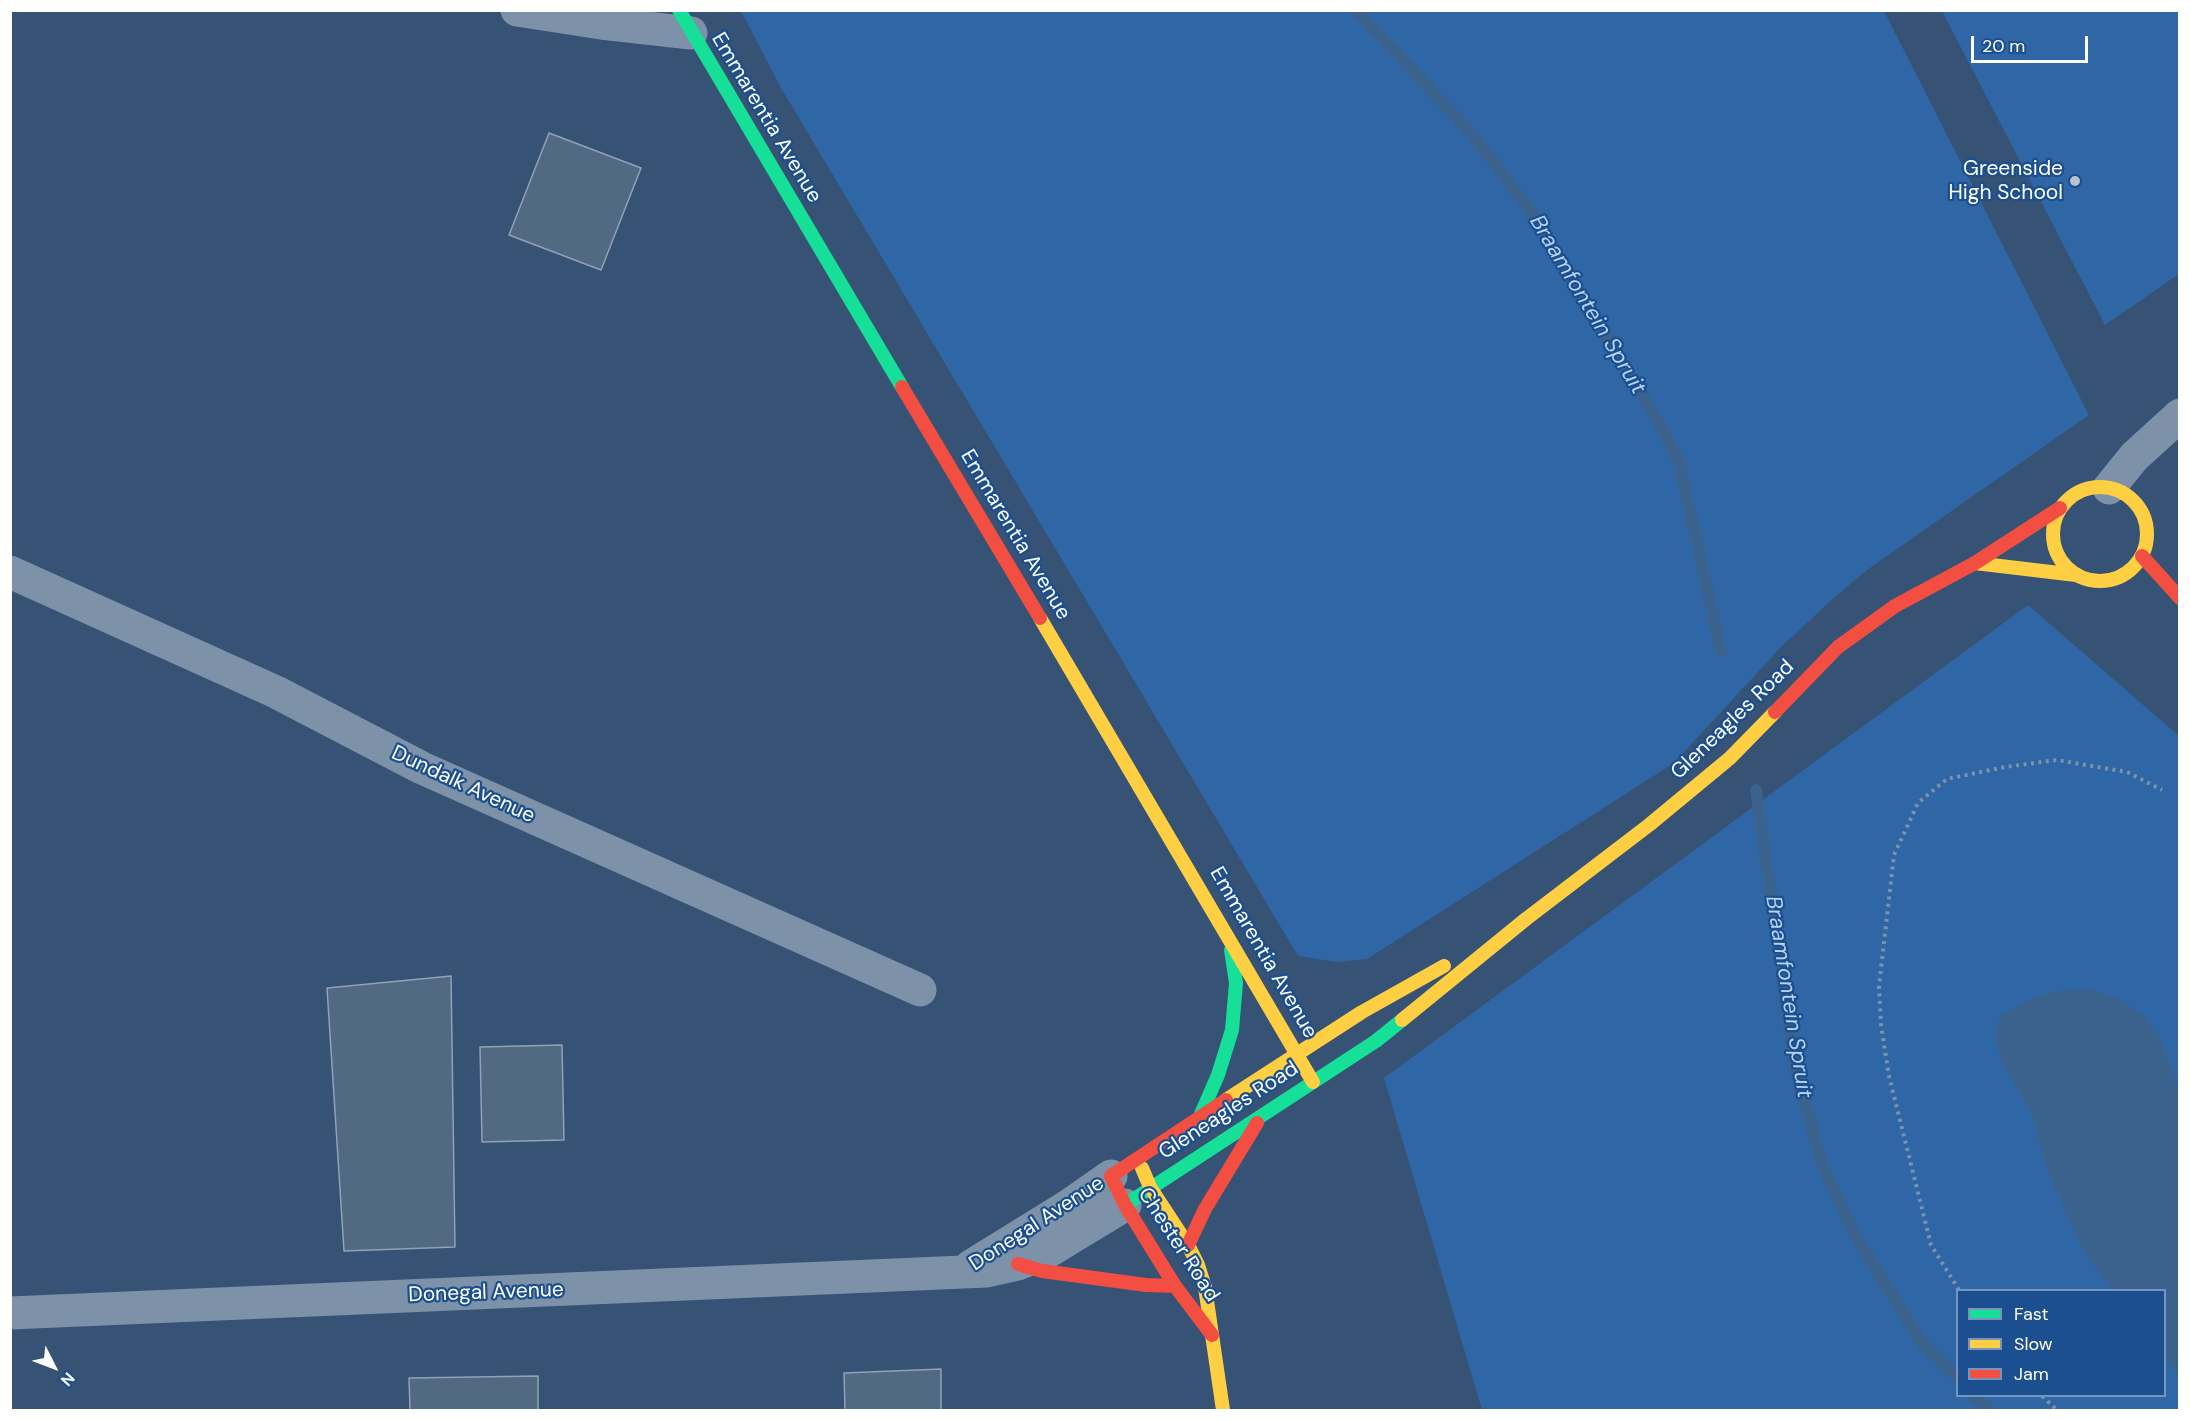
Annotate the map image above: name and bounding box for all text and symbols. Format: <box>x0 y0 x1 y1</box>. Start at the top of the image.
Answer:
scale bar <box>1974 24 2091 62</box>
street label: Emmarentia Avenue <box>705 28 827 208</box>
text: 20 m <box>1982 34 2025 58</box>
place label: Greenside High School <box>1948 156 2063 206</box>
marker: Greenside High School <box>2068 174 2082 188</box>
water label: Braamfontein Spruit <box>1523 211 1651 399</box>
street label: Emmarentia Avenue <box>954 445 1076 625</box>
street label: Gleneagles Road <box>1666 655 1800 785</box>
street label: Dundalk Avenue <box>387 741 539 829</box>
street label: Emmarentia Avenue <box>1204 863 1322 1043</box>
water label: Braamfontein Spruit <box>1759 894 1817 1100</box>
street label: Gleneagles Road <box>1155 1057 1303 1165</box>
street label: Donegal Avenue <box>965 1171 1109 1277</box>
street label: Chester Road <box>1132 1183 1224 1307</box>
street label: Donegal Avenue <box>408 1278 564 1308</box>
legend <box>1956 1289 2166 1397</box>
text: Fast <box>2014 1302 2049 1326</box>
text: Slow <box>2014 1332 2053 1356</box>
north arrow <box>24 1337 84 1397</box>
text: Jam <box>2014 1362 2049 1386</box>
text: N <box>56 1368 79 1391</box>

